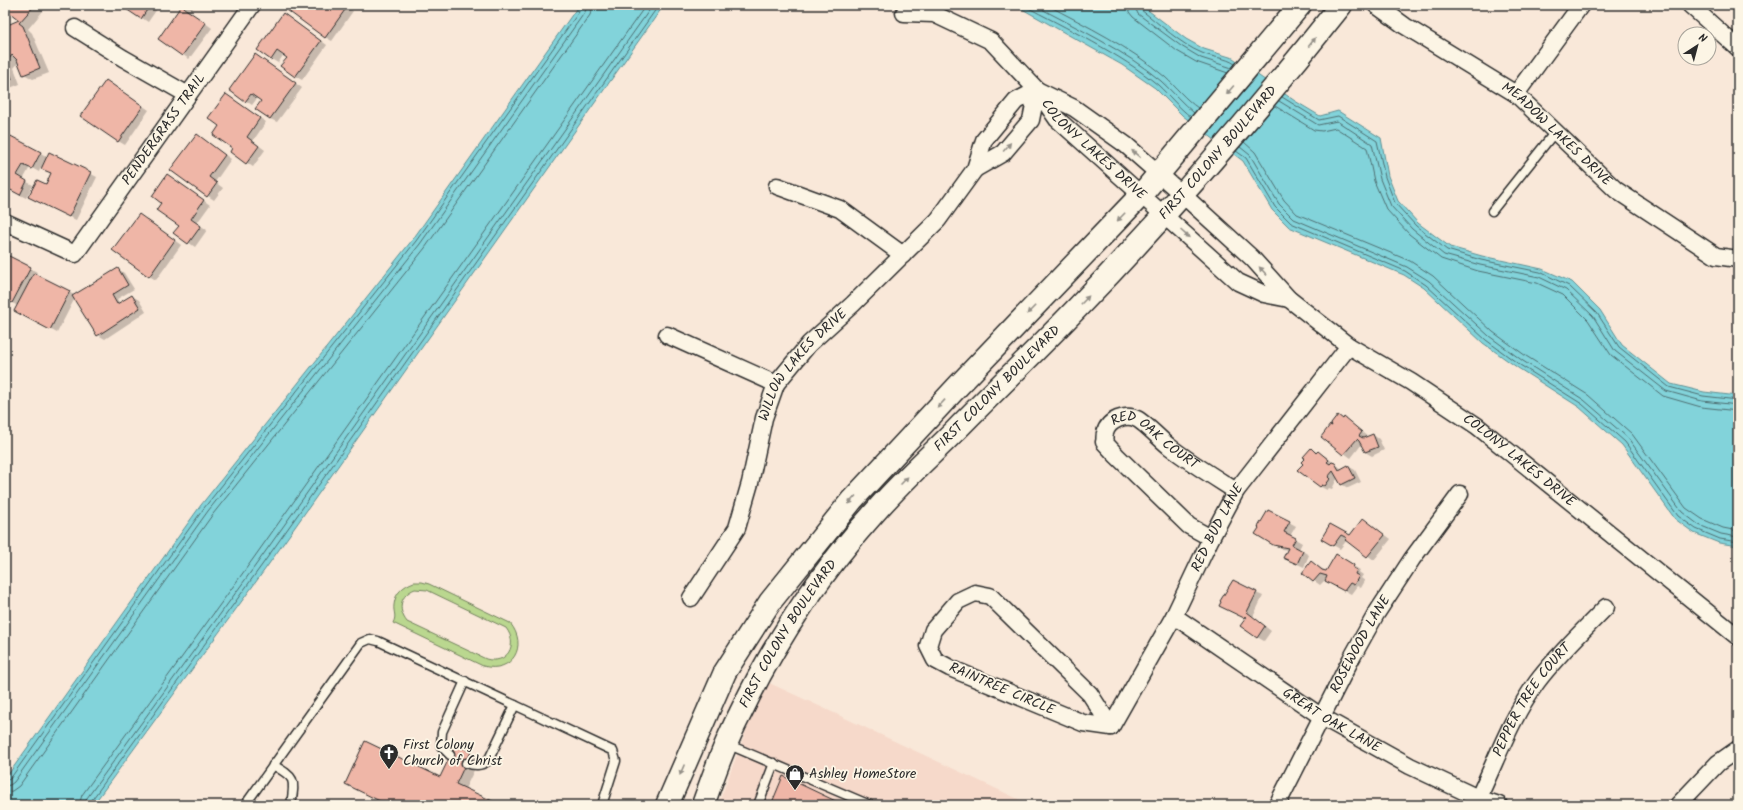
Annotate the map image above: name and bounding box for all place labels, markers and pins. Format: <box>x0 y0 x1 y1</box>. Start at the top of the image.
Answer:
place label: First Colony Church of Christ <box>403 734 503 772</box>
church icon: First Colony Church of Christ <box>378 742 400 770</box>
shop icon: Ashley HomeStore <box>784 763 806 791</box>
place label: Ashley HomeStore <box>809 763 917 785</box>

